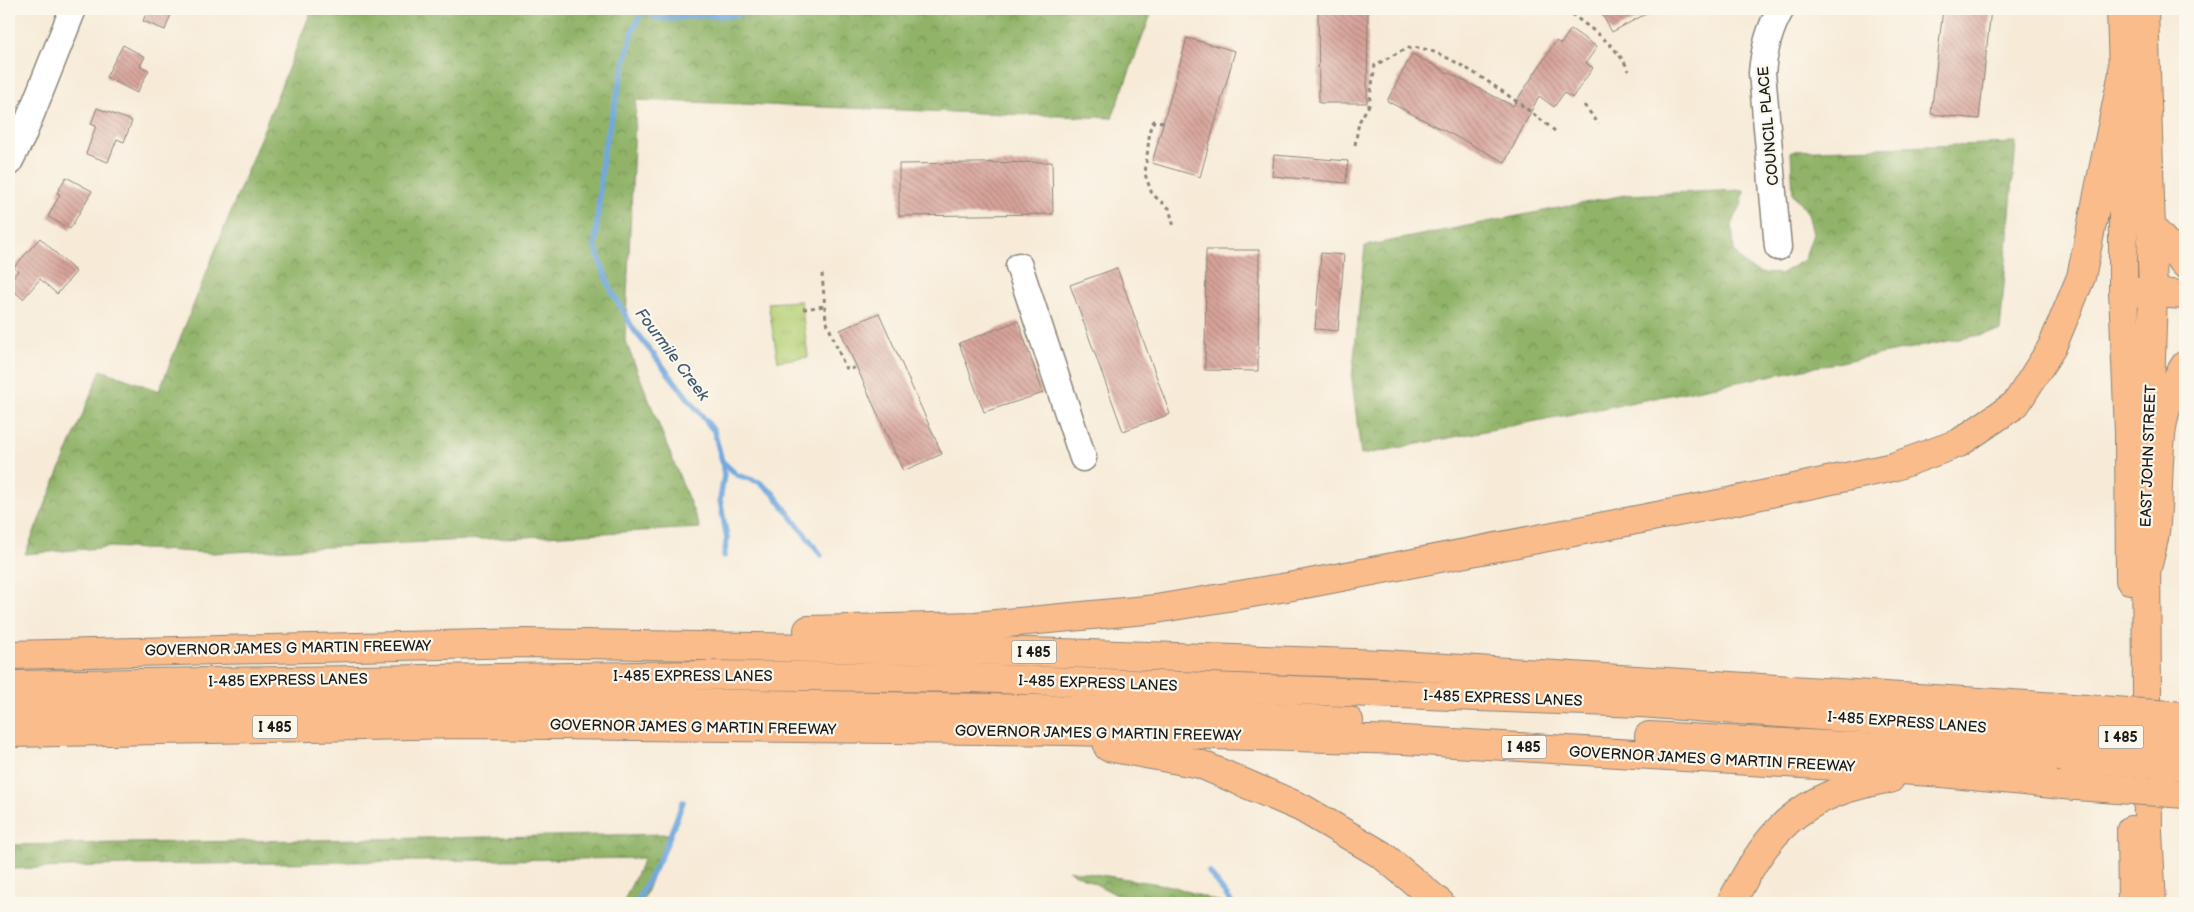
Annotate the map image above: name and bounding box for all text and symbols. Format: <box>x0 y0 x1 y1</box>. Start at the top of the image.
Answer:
street label: COUNCIL PLACE <box>1754 65 1783 186</box>
water label: Fourmile Creek <box>631 305 713 406</box>
street label: EAST JOHN STREET <box>2137 384 2160 528</box>
street label: GOVERNOR JAMES G MARTIN FREEWAY <box>145 636 432 660</box>
road number: I 485 <box>1012 640 1056 664</box>
street label: I-485 EXPRESS LANES <box>613 667 773 686</box>
street label: I-485 EXPRESS LANES <box>208 670 368 691</box>
street label: I-485 EXPRESS LANES <box>1018 671 1178 696</box>
street label: I-485 EXPRESS LANES <box>1423 686 1583 711</box>
street label: I-485 EXPRESS LANES <box>1827 707 1987 738</box>
road number: I 485 <box>252 716 298 739</box>
street label: GOVERNOR JAMES G MARTIN FREEWAY <box>550 716 837 740</box>
street label: GOVERNOR JAMES G MARTIN FREEWAY <box>955 722 1242 746</box>
road number: I 485 <box>2098 726 2144 749</box>
road number: I 485 <box>1502 736 1546 759</box>
street label: GOVERNOR JAMES G MARTIN FREEWAY <box>1568 743 1856 776</box>

